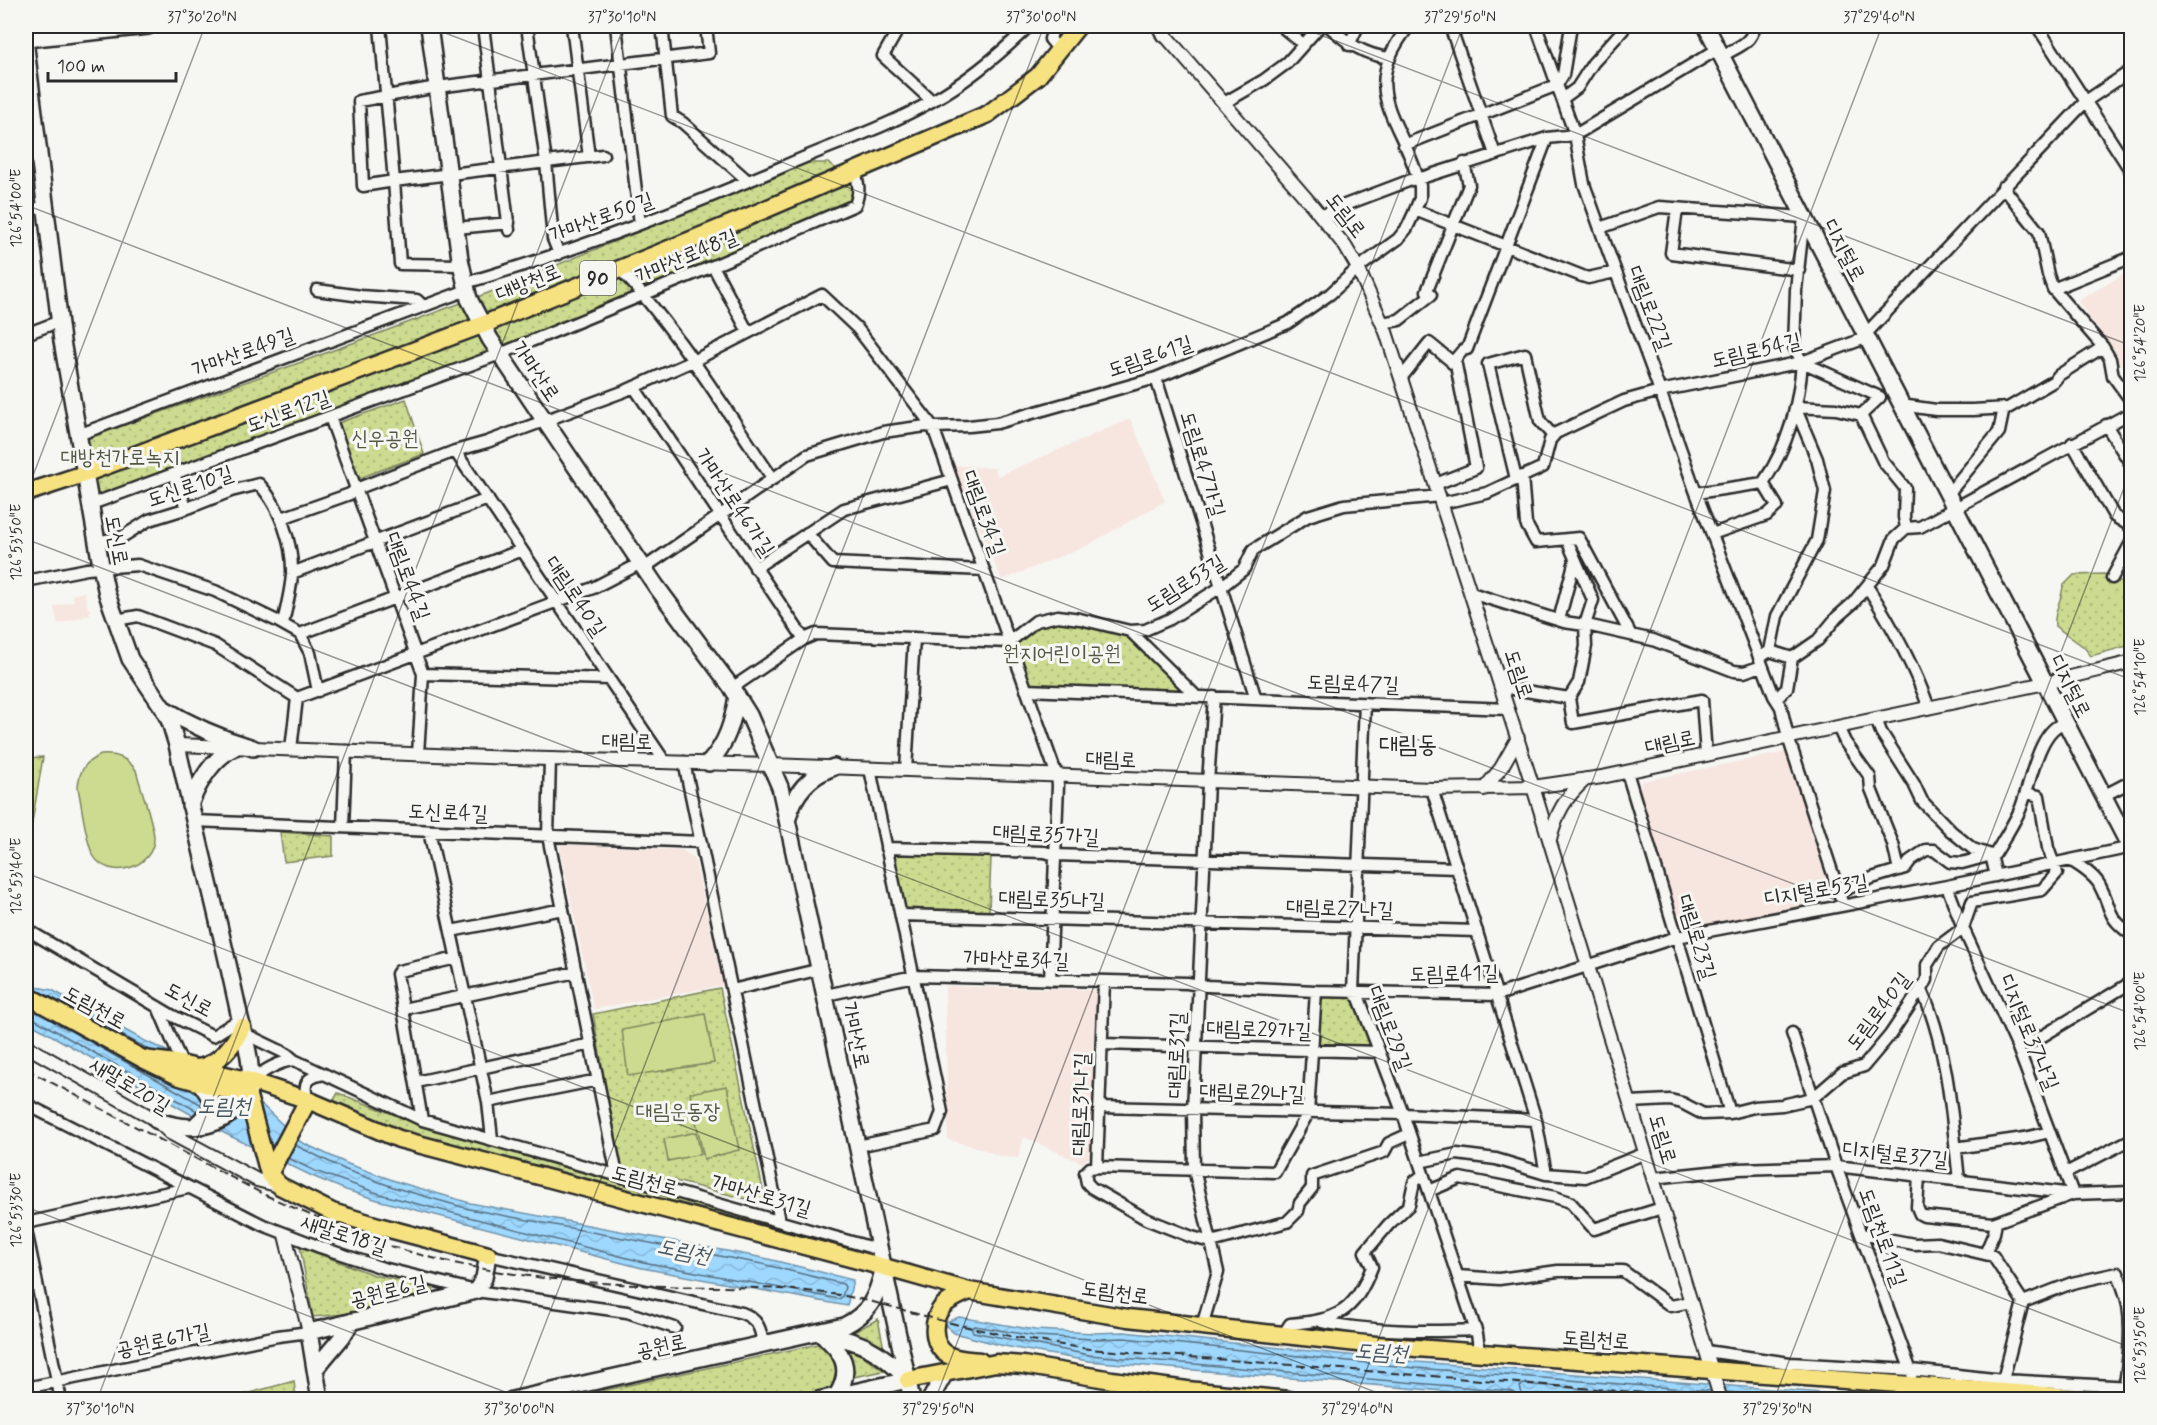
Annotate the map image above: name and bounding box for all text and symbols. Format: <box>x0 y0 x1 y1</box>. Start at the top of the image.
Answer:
text: 37°30'20"N <box>167 8 237 28</box>
text: 37°30'10"N <box>588 8 656 28</box>
text: 37°30'00"N <box>1006 8 1076 28</box>
text: 37°29'50"N <box>1424 8 1496 28</box>
text: 37°29'40"N <box>1843 8 1915 28</box>
scale bar <box>48 45 176 83</box>
text: 100 m <box>57 55 105 79</box>
text: 126°54'00"E <box>7 168 27 248</box>
street label: 가마산로50길 <box>545 186 657 250</box>
street label: 도림로 <box>1319 187 1372 244</box>
street label: 디지털로 <box>1815 214 1871 287</box>
street label: 가마산로48길 <box>631 223 742 291</box>
street label: 대방천로 <box>492 257 565 309</box>
road number: 90 <box>580 261 616 295</box>
street label: 대림로22길 <box>1620 262 1678 355</box>
text: 126°54'20"E <box>2131 304 2151 382</box>
street label: 가마산로49길 <box>188 321 299 384</box>
street label: 도림로54길 <box>1708 327 1804 375</box>
street label: 도림로61길 <box>1104 329 1196 384</box>
street label: 가마산로 <box>505 336 566 407</box>
street label: 도신로12길 <box>243 384 334 440</box>
street label: 도림로47가길 <box>1173 408 1231 521</box>
park label: 신우공원 <box>351 425 419 453</box>
street label: 가마산로46가길 <box>688 443 781 562</box>
park label: 대방천가로녹지 <box>61 444 179 472</box>
street label: 도신로10길 <box>144 459 237 515</box>
street label: 대림로34길 <box>955 467 1012 560</box>
text: 126°53'50"E <box>7 503 27 581</box>
street label: 도신로 <box>97 513 135 568</box>
street label: 대림로44길 <box>378 528 436 624</box>
street label: 도림로53길 <box>1140 548 1231 619</box>
street label: 대림로40길 <box>538 551 612 642</box>
text: 126°54'10"E <box>2131 638 2151 716</box>
park label: 원지어린이공원 <box>1003 640 1121 668</box>
street label: 도림로 <box>1497 646 1539 703</box>
street label: 디지털로 <box>2041 650 2097 723</box>
street label: 도림로47길 <box>1306 668 1400 700</box>
street label: 대림로 <box>1642 724 1698 762</box>
street label: 대림로 <box>601 728 653 756</box>
district label: 대림동 <box>1379 730 1437 761</box>
street label: 대림로 <box>1085 745 1137 775</box>
street label: 도신로4길 <box>408 798 488 828</box>
street label: 대림로35가길 <box>992 818 1100 852</box>
text: 126°53'40"E <box>7 837 27 914</box>
street label: 디지털로53길 <box>1762 868 1871 914</box>
street label: 대림로35나길 <box>998 884 1106 916</box>
street label: 대림로23길 <box>1670 891 1722 983</box>
street label: 대림로27나길 <box>1286 893 1394 925</box>
street label: 가마산로34길 <box>962 944 1070 976</box>
street label: 도림로41길 <box>1409 959 1499 989</box>
street label: 도림로40길 <box>1840 967 1918 1057</box>
street label: 디지털로37나길 <box>1991 970 2065 1095</box>
text: 126°54'00"E <box>2131 971 2151 1051</box>
street label: 도신로 <box>160 976 217 1024</box>
street label: 도림천로 <box>58 979 131 1037</box>
street label: 대림로29길 <box>1360 982 1418 1075</box>
street label: 가마산로 <box>834 999 876 1071</box>
street label: 대림로31길 <box>1161 1011 1193 1099</box>
street label: 대림로29가길 <box>1206 1014 1312 1046</box>
street label: 새말로20길 <box>84 1051 175 1121</box>
street label: 대림로31나길 <box>1065 1052 1097 1156</box>
street label: 대림로29나길 <box>1199 1077 1305 1109</box>
water label: 도림천 <box>197 1093 253 1121</box>
park label: 대림운동장 <box>636 1098 720 1126</box>
street label: 도림로 <box>1641 1111 1683 1168</box>
street label: 디지털로37길 <box>1840 1135 1950 1175</box>
street label: 도림천로 <box>608 1159 681 1203</box>
street label: 가마산로31길 <box>707 1168 814 1224</box>
text: 126°53'30"E <box>7 1172 27 1247</box>
street label: 도림천로11길 <box>1851 1184 1913 1291</box>
street label: 새말로18길 <box>297 1208 390 1262</box>
water label: 도림천 <box>655 1233 715 1272</box>
street label: 공원로6길 <box>347 1269 430 1315</box>
street label: 도림천로 <box>1079 1274 1150 1312</box>
text: 126°53'50"E <box>2131 1306 2151 1384</box>
street label: 공원로6가길 <box>114 1317 213 1365</box>
street label: 도림천로 <box>1561 1324 1631 1356</box>
street label: 공원로 <box>633 1328 689 1366</box>
water label: 도림천 <box>1353 1337 1411 1369</box>
text: 37°30'10"N <box>66 1400 134 1420</box>
text: 37°30'00"N <box>484 1400 554 1420</box>
text: 37°29'50"N <box>902 1400 974 1420</box>
text: 37°29'40"N <box>1321 1400 1393 1420</box>
text: 37°29'30"N <box>1742 1400 1812 1420</box>

